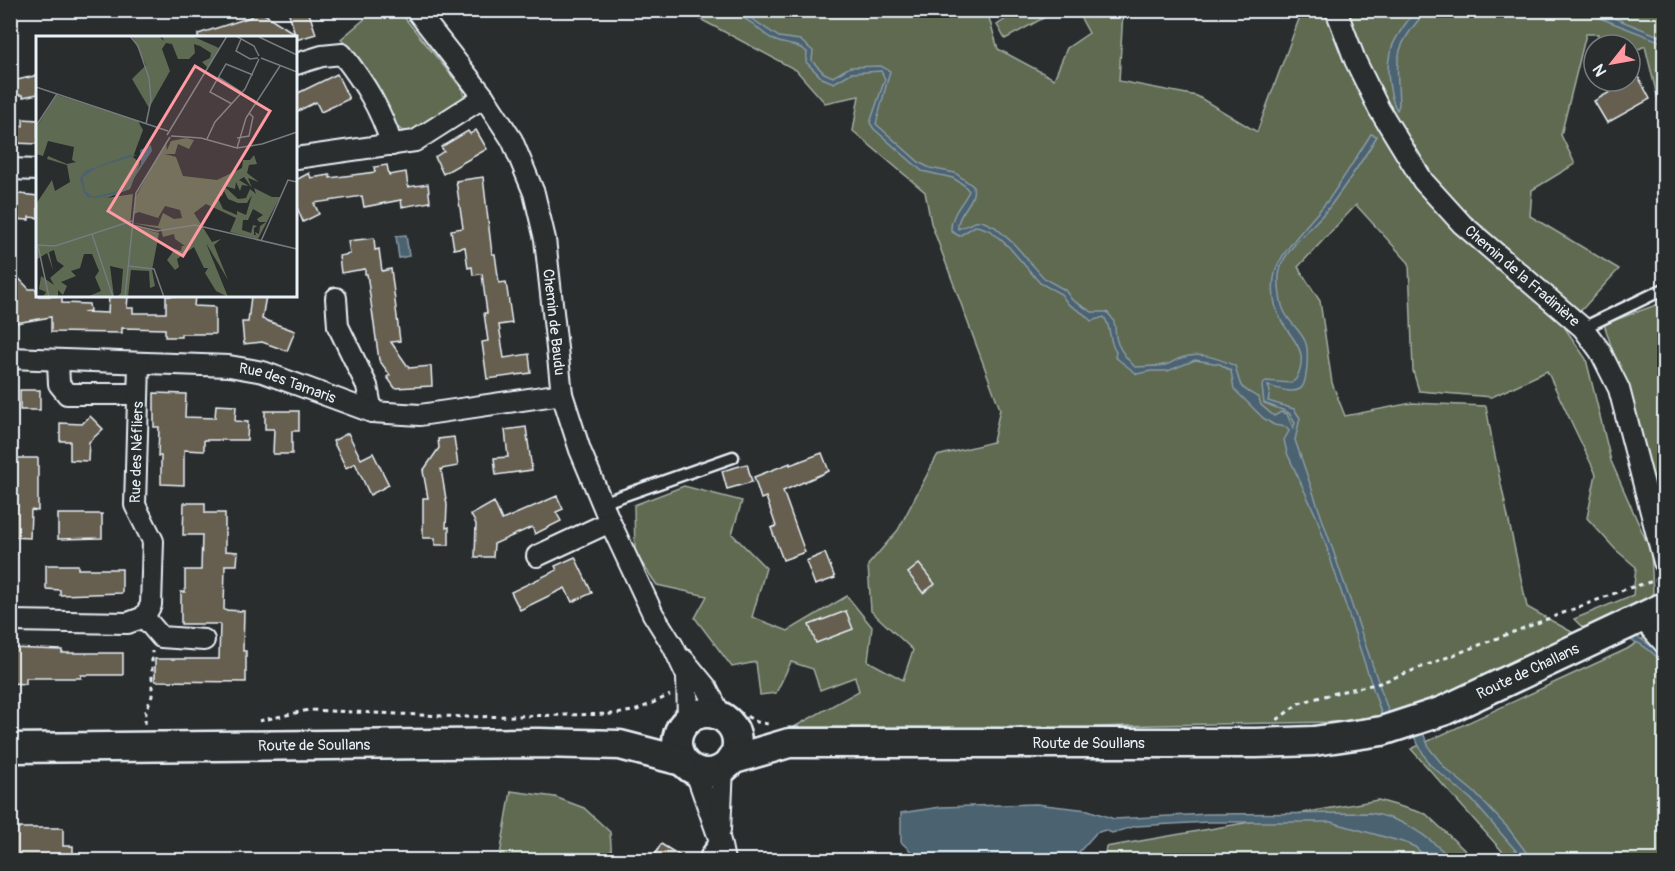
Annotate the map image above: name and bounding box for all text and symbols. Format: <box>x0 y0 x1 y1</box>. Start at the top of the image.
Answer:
north arrow <box>1582 33 1642 93</box>
inset map <box>36 36 297 297</box>
text: N <box>1589 60 1611 80</box>
street label: Chemin de la Fradinière <box>1460 221 1584 331</box>
street label: Chemin de Baudu <box>538 268 569 376</box>
street label: Rue des Tamaris <box>237 359 339 408</box>
street label: Rue des Néfliers <box>126 401 148 503</box>
street label: Route de Challans <box>1474 639 1582 704</box>
street label: Route de Soullans <box>1032 734 1145 753</box>
street label: Route de Soullans <box>258 736 370 756</box>

